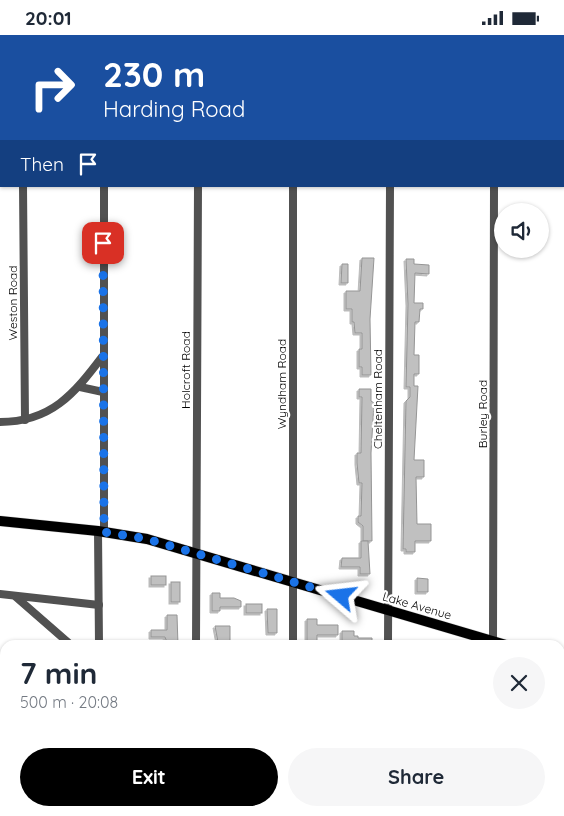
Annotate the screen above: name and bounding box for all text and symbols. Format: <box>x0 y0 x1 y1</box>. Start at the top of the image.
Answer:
text: 20:01 <box>25 6 72 30</box>
text: 230 m <box>103 52 205 96</box>
icon: right <box>20 55 85 120</box>
text: Harding Road <box>103 95 245 123</box>
icon: arrive <box>74 150 102 178</box>
text: Then <box>20 152 64 176</box>
map controls <box>494 203 549 258</box>
button: sound <box>494 203 549 258</box>
pin <box>82 222 124 264</box>
icon: arrive <box>89 229 117 257</box>
street label: Weston Road <box>5 265 20 341</box>
street label: Holcroft Road <box>178 331 193 409</box>
street label: Wyndham Road <box>274 339 289 429</box>
street label: Cheltenham Road <box>370 349 385 449</box>
street label: Burley Road <box>475 380 490 448</box>
position arrow <box>314 569 366 621</box>
street label: Lake Avenue <box>381 589 453 623</box>
text: 7 min <box>20 654 98 692</box>
button: close <box>493 657 545 709</box>
text: 500 m · 20:08 <box>20 692 118 712</box>
button: Exit <box>20 748 278 806</box>
button: Share <box>288 748 545 806</box>

